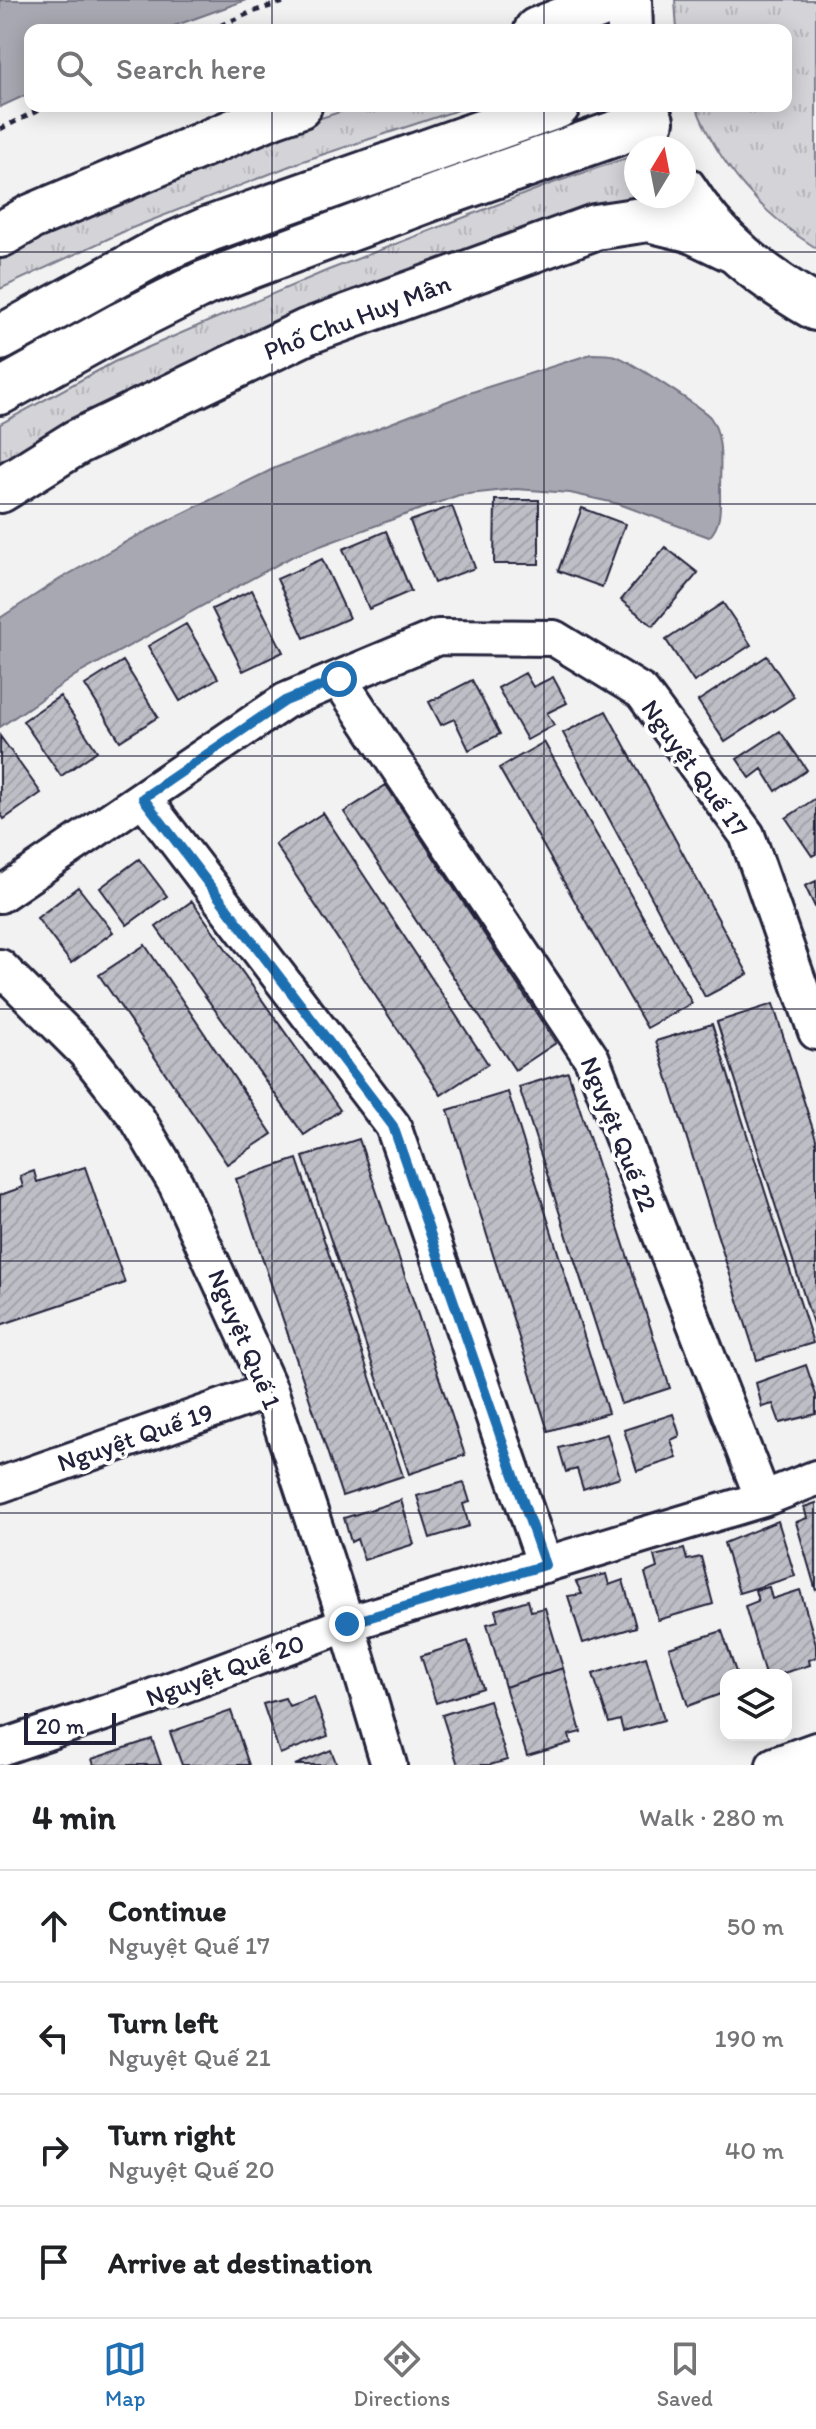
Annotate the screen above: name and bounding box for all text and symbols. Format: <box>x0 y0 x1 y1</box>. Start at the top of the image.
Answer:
search box <box>24 24 792 112</box>
icon: search <box>52 46 96 90</box>
text: Search here <box>116 50 266 87</box>
north arrow <box>624 136 696 208</box>
street label: Phố Chu Huy Mân <box>259 267 455 367</box>
route start <box>321 661 357 697</box>
street label: Nguyệt Quế 17 <box>634 693 756 843</box>
street label: Nguyệt Quế 22 <box>573 1052 665 1216</box>
street label: Nguyệt Quế 1 <box>201 1264 289 1414</box>
street label: Nguyệt Quế 19 <box>53 1395 217 1479</box>
route end <box>329 1606 365 1642</box>
street label: Nguyệt Quế 20 <box>141 1626 309 1714</box>
map controls <box>720 1669 792 1741</box>
button: layers <box>720 1669 792 1741</box>
scale bar <box>24 1709 116 1745</box>
text: 20 m <box>36 1713 85 1740</box>
text: 4 min <box>32 1797 116 1838</box>
text: Walk · 280 m <box>639 1801 784 1833</box>
text: Continue <box>108 1892 227 1929</box>
icon: ahead <box>32 1904 76 1948</box>
text: 50 m <box>727 1910 784 1942</box>
text: Nguyệt Quế 17 <box>108 1929 270 1961</box>
text: Turn left <box>108 2004 219 2041</box>
icon: left <box>32 2016 76 2060</box>
text: 190 m <box>715 2022 784 2054</box>
text: Nguyệt Quế 21 <box>108 2041 271 2073</box>
text: Turn right <box>108 2116 236 2153</box>
icon: right <box>32 2128 76 2172</box>
text: 40 m <box>725 2134 784 2166</box>
text: Nguyệt Quế 20 <box>108 2153 275 2185</box>
icon: arrive <box>32 2240 76 2284</box>
text: Arrive at destination <box>108 2244 372 2281</box>
tab: Map <box>103 2337 147 2412</box>
tab: Directions <box>354 2337 450 2412</box>
tab: Saved <box>657 2337 713 2412</box>

